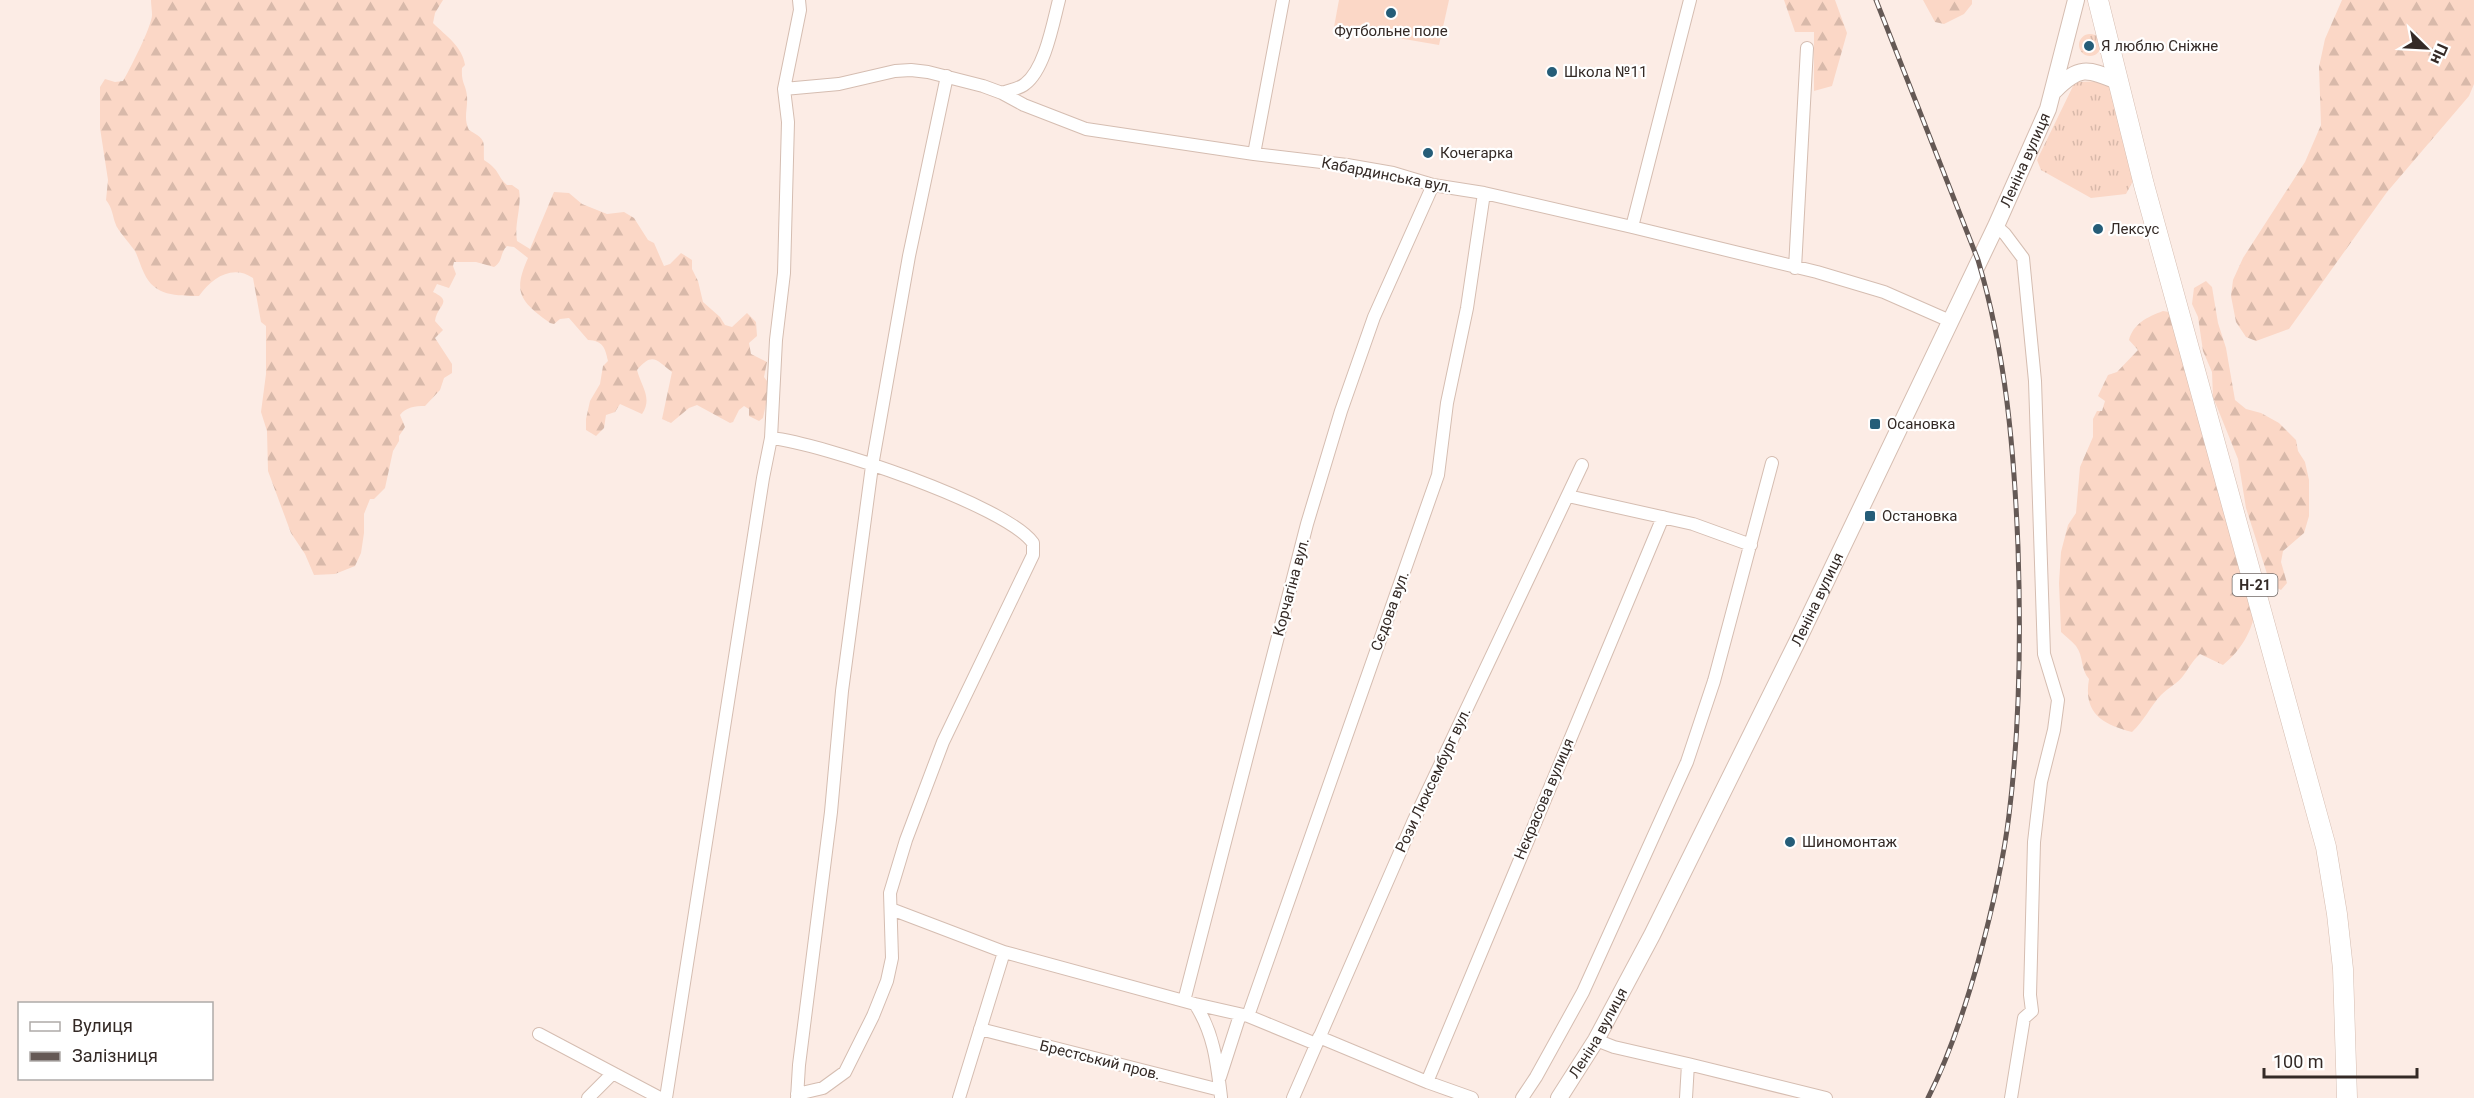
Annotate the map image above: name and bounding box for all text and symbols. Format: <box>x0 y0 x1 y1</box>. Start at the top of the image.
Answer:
marker: Футбольне поле <box>1384 6 1398 20</box>
north arrow <box>2396 18 2456 78</box>
place label: Футбольне поле <box>1334 22 1448 40</box>
place label: Я люблю Сніжне <box>2101 37 2218 55</box>
marker: Я люблю Сніжне <box>2082 39 2096 53</box>
text: Пн <box>2426 41 2452 67</box>
place label: Школа №11 <box>1564 63 1647 81</box>
marker: Школа №11 <box>1545 65 1559 79</box>
street label: Леніна вулиця <box>1996 110 2054 210</box>
place label: Кочегарка <box>1440 144 1513 162</box>
marker: Кочегарка <box>1421 146 1435 160</box>
street label: Кабардинська вул. <box>1320 153 1454 197</box>
place label: Лексус <box>2110 220 2159 238</box>
marker: Лексус <box>2091 222 2105 236</box>
place label: Осановка <box>1887 415 1955 433</box>
marker: Осановка <box>1868 417 1882 431</box>
place label: Остановка <box>1882 507 1957 525</box>
marker: Остановка <box>1863 509 1877 523</box>
street label: Корчагіна вул. <box>1269 536 1313 638</box>
street label: Леніна вулиця <box>1787 550 1847 649</box>
street label: Сєдова вул. <box>1367 569 1413 653</box>
road number: Н-21 <box>2232 574 2278 596</box>
street label: Рози Люксембург вул. <box>1392 705 1474 855</box>
street label: Нєкрасова вулиця <box>1510 736 1578 862</box>
place label: Шиномонтаж <box>1802 833 1898 851</box>
marker: Шиномонтаж <box>1783 835 1797 849</box>
street label: Леніна вулиця <box>1565 985 1631 1081</box>
legend <box>18 1002 213 1080</box>
text: Вулиця <box>72 1015 133 1036</box>
street label: Брестський пров. <box>1038 1036 1162 1084</box>
scale bar <box>2264 1041 2417 1079</box>
text: Залізниця <box>72 1045 158 1066</box>
text: 100 m <box>2273 1051 2324 1072</box>

